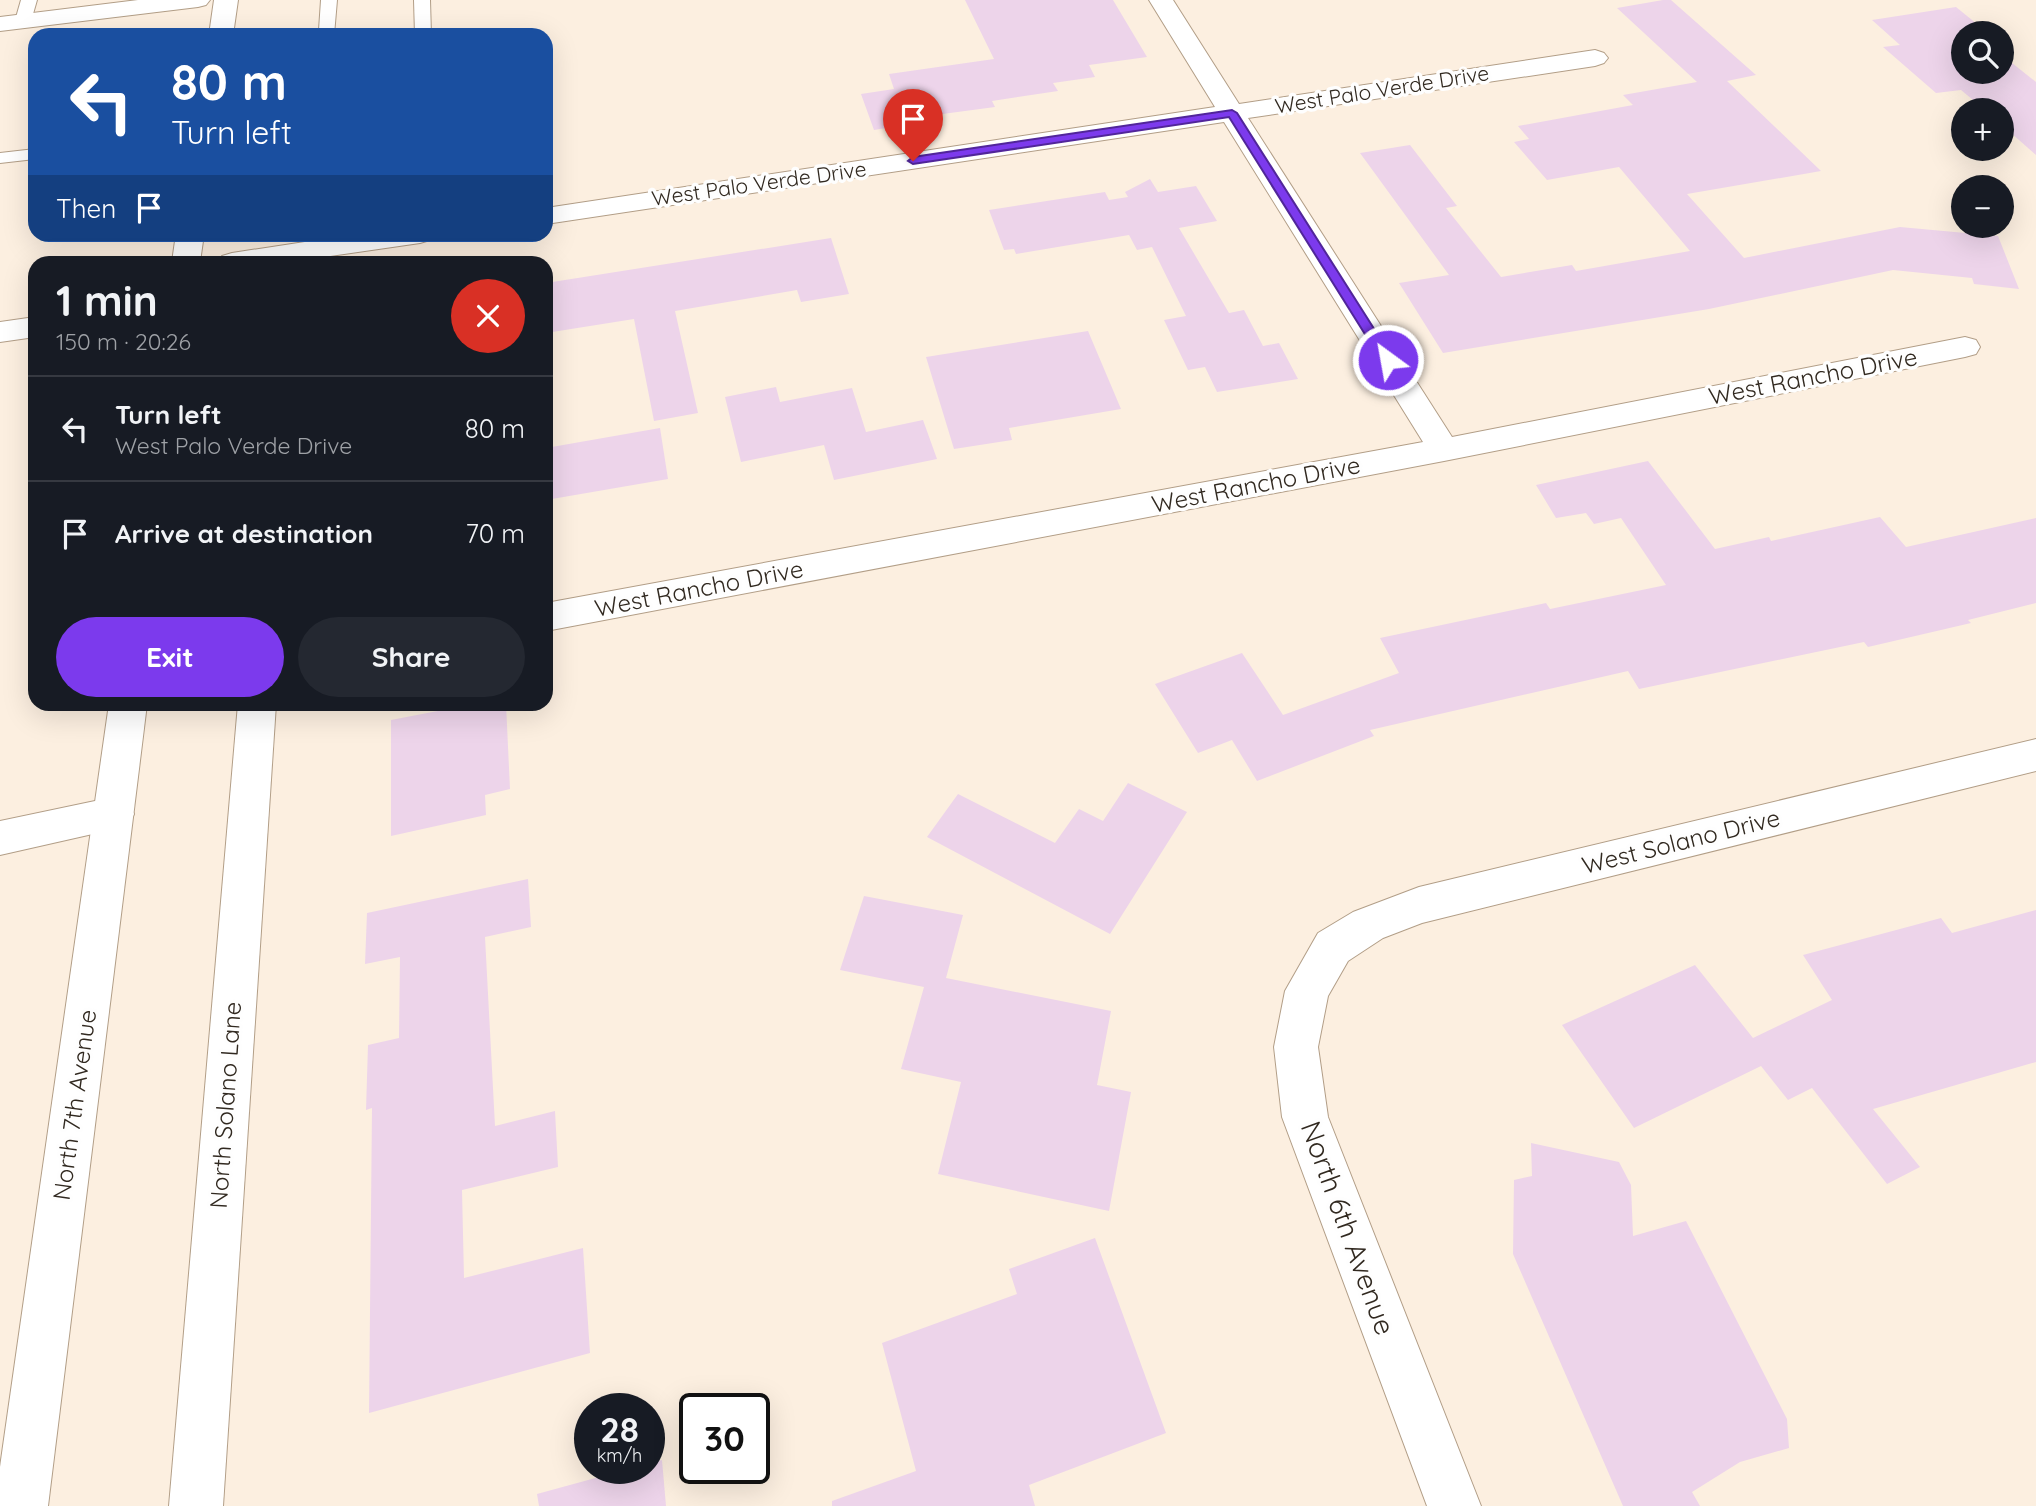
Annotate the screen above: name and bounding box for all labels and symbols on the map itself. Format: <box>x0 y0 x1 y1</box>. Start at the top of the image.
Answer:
street label: West Palo Verde Drive <box>1273 59 1491 119</box>
pin <box>883 89 943 161</box>
street label: West Palo Verde Drive <box>650 155 868 211</box>
position arrow <box>1351 323 1425 397</box>
street label: West Rancho Drive <box>1706 341 1920 411</box>
street label: West Rancho Drive <box>1149 449 1363 519</box>
street label: West Rancho Drive <box>592 553 806 623</box>
street label: West Solano Drive <box>1579 802 1783 880</box>
street label: North Solano Lane <box>203 1001 247 1209</box>
street label: North 7th Avenue <box>46 1008 102 1202</box>
street label: North 6th Avenue <box>1294 1116 1403 1340</box>
speed limit sign: 30 <box>679 1393 770 1484</box>

